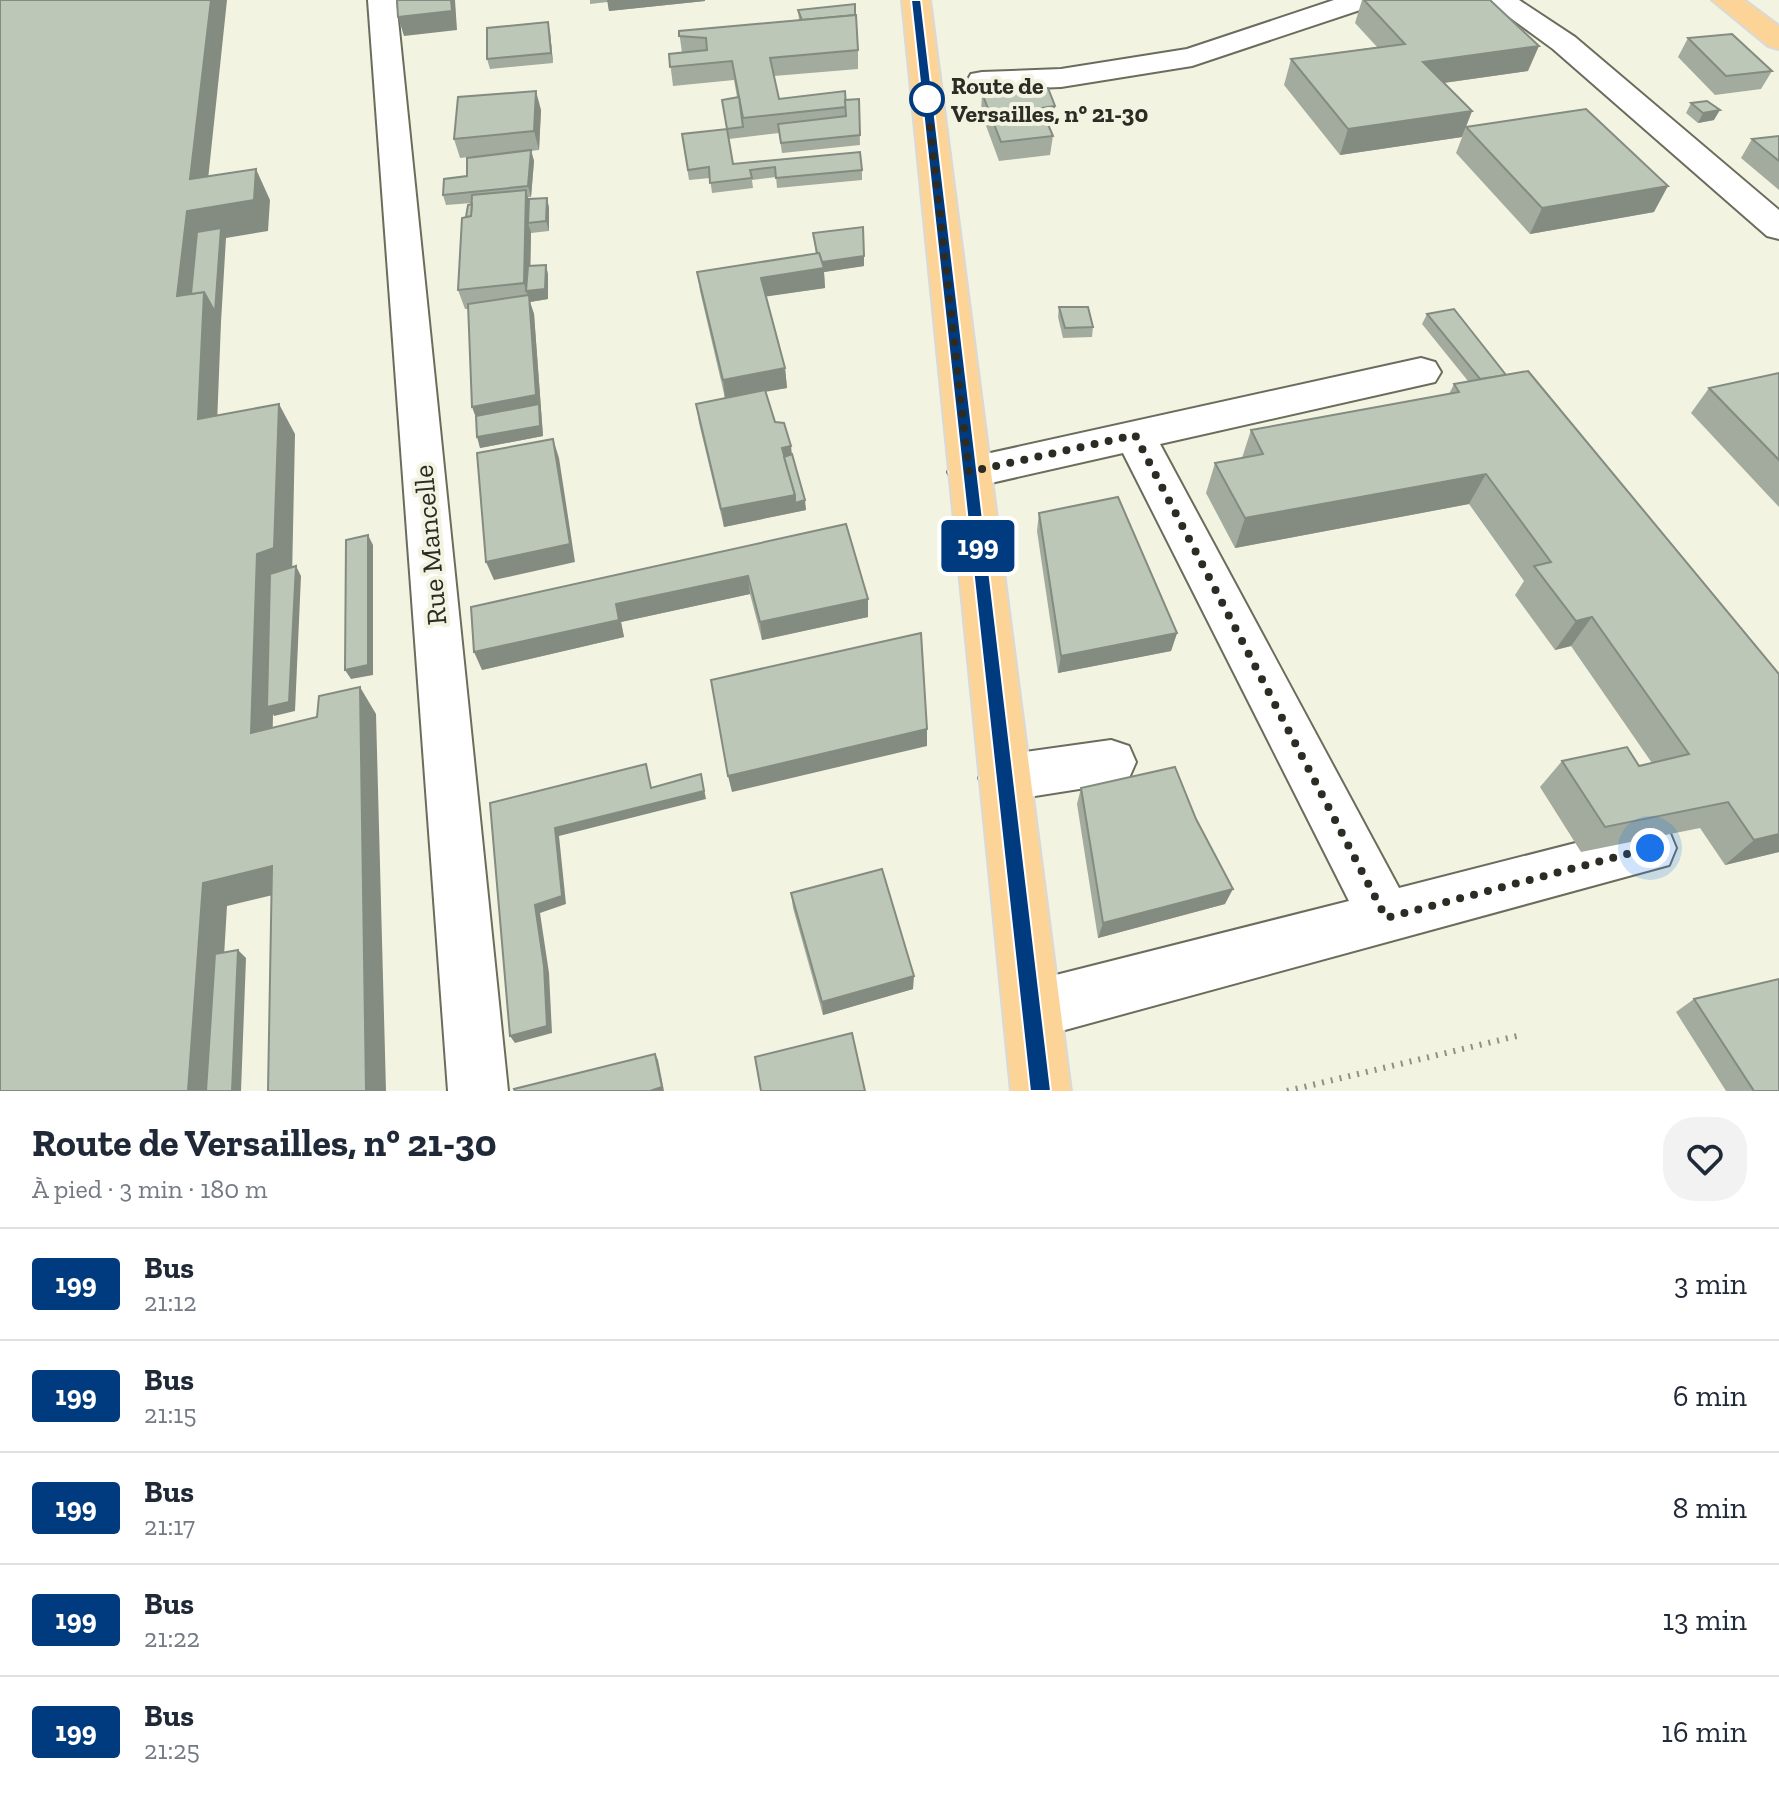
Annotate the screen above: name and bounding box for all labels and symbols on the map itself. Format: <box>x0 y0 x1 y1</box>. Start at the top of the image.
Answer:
place label: Route de Versailles, n° 21-30 <box>951 71 1148 128</box>
marker: Route de Versailles, n° 21-30 <box>910 82 944 116</box>
street label: Rue Mancelle <box>407 464 453 626</box>
line badge: 199 <box>932 520 1024 572</box>
your location <box>1630 828 1670 868</box>

